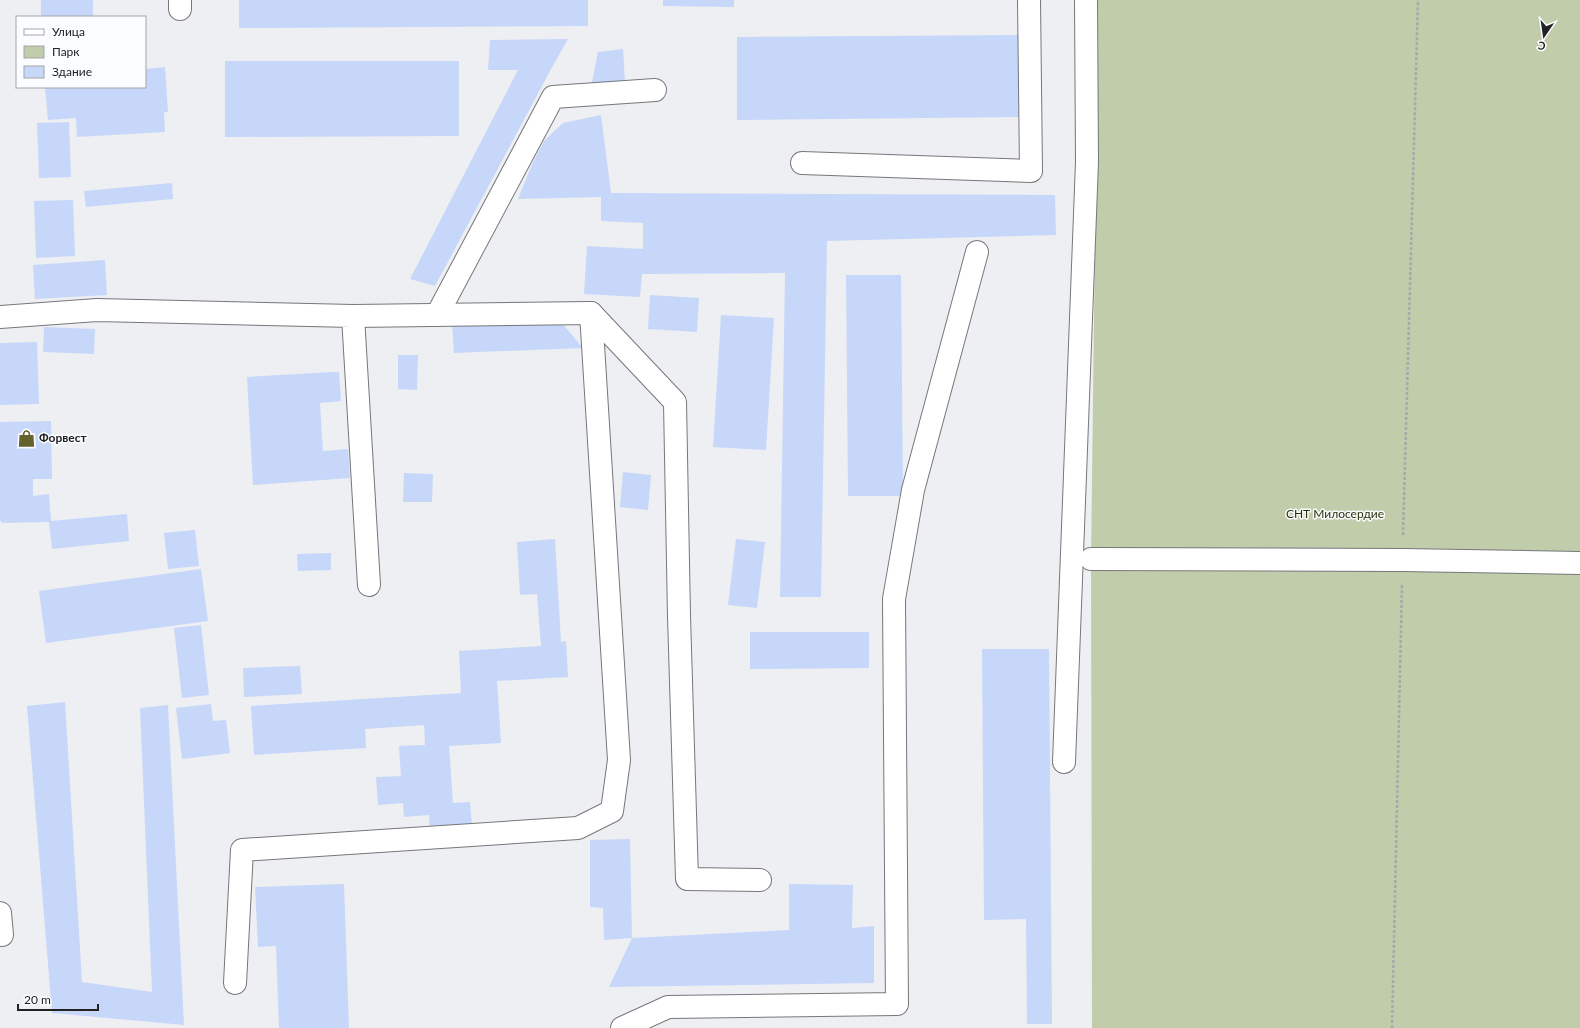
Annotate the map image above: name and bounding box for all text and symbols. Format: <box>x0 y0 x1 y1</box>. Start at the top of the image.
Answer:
legend <box>16 16 146 88</box>
north arrow <box>1524 16 1564 56</box>
text: Улица <box>52 24 85 39</box>
text: С <box>1536 39 1547 53</box>
text: Парк <box>52 44 80 59</box>
text: Здание <box>52 64 92 79</box>
shop icon: Форвест <box>16 428 36 448</box>
place label: Форвест <box>39 430 88 445</box>
park label: СНТ Милосердие <box>1286 506 1384 521</box>
scale bar <box>18 986 98 1012</box>
text: 20 m <box>24 992 51 1007</box>

